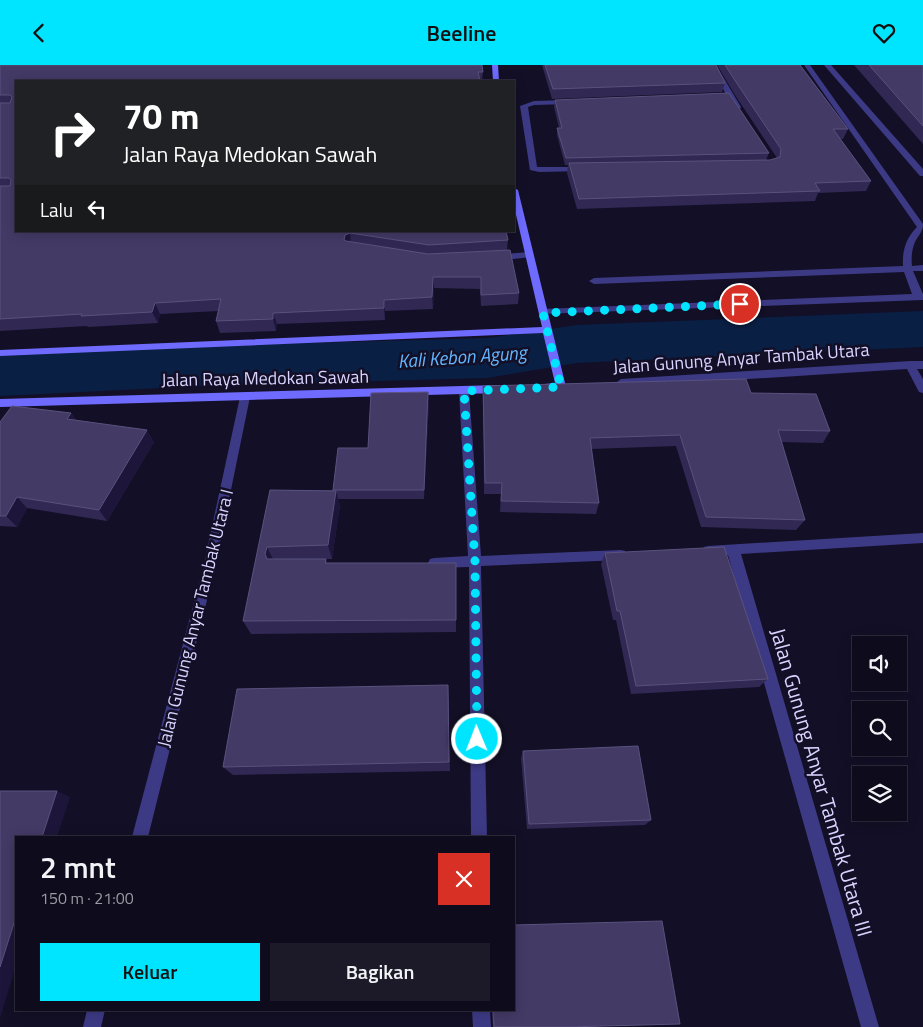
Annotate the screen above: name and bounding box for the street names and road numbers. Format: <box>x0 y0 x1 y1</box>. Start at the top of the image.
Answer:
street label: Jalan Gunung Anyar Tambak Utara <box>612 336 870 380</box>
street label: Jalan Raya Medokan Sawah <box>161 363 369 393</box>
street label: Jalan Gunung Anyar Tambak Utara I <box>150 486 240 750</box>
street label: Jalan Gunung Anyar Tambak Utara III <box>763 624 881 940</box>

